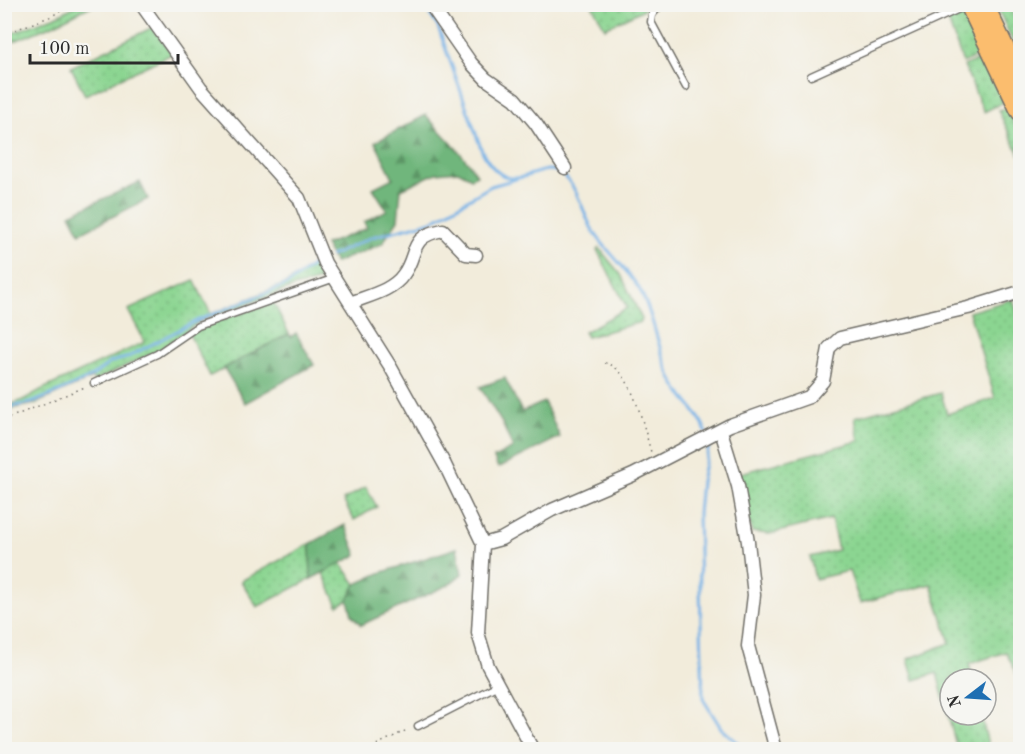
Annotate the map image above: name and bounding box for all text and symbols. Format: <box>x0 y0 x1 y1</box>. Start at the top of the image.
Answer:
scale bar <box>30 27 178 65</box>
text: 100 m <box>39 40 90 58</box>
north arrow <box>938 667 998 727</box>
text: N <box>946 692 965 709</box>

